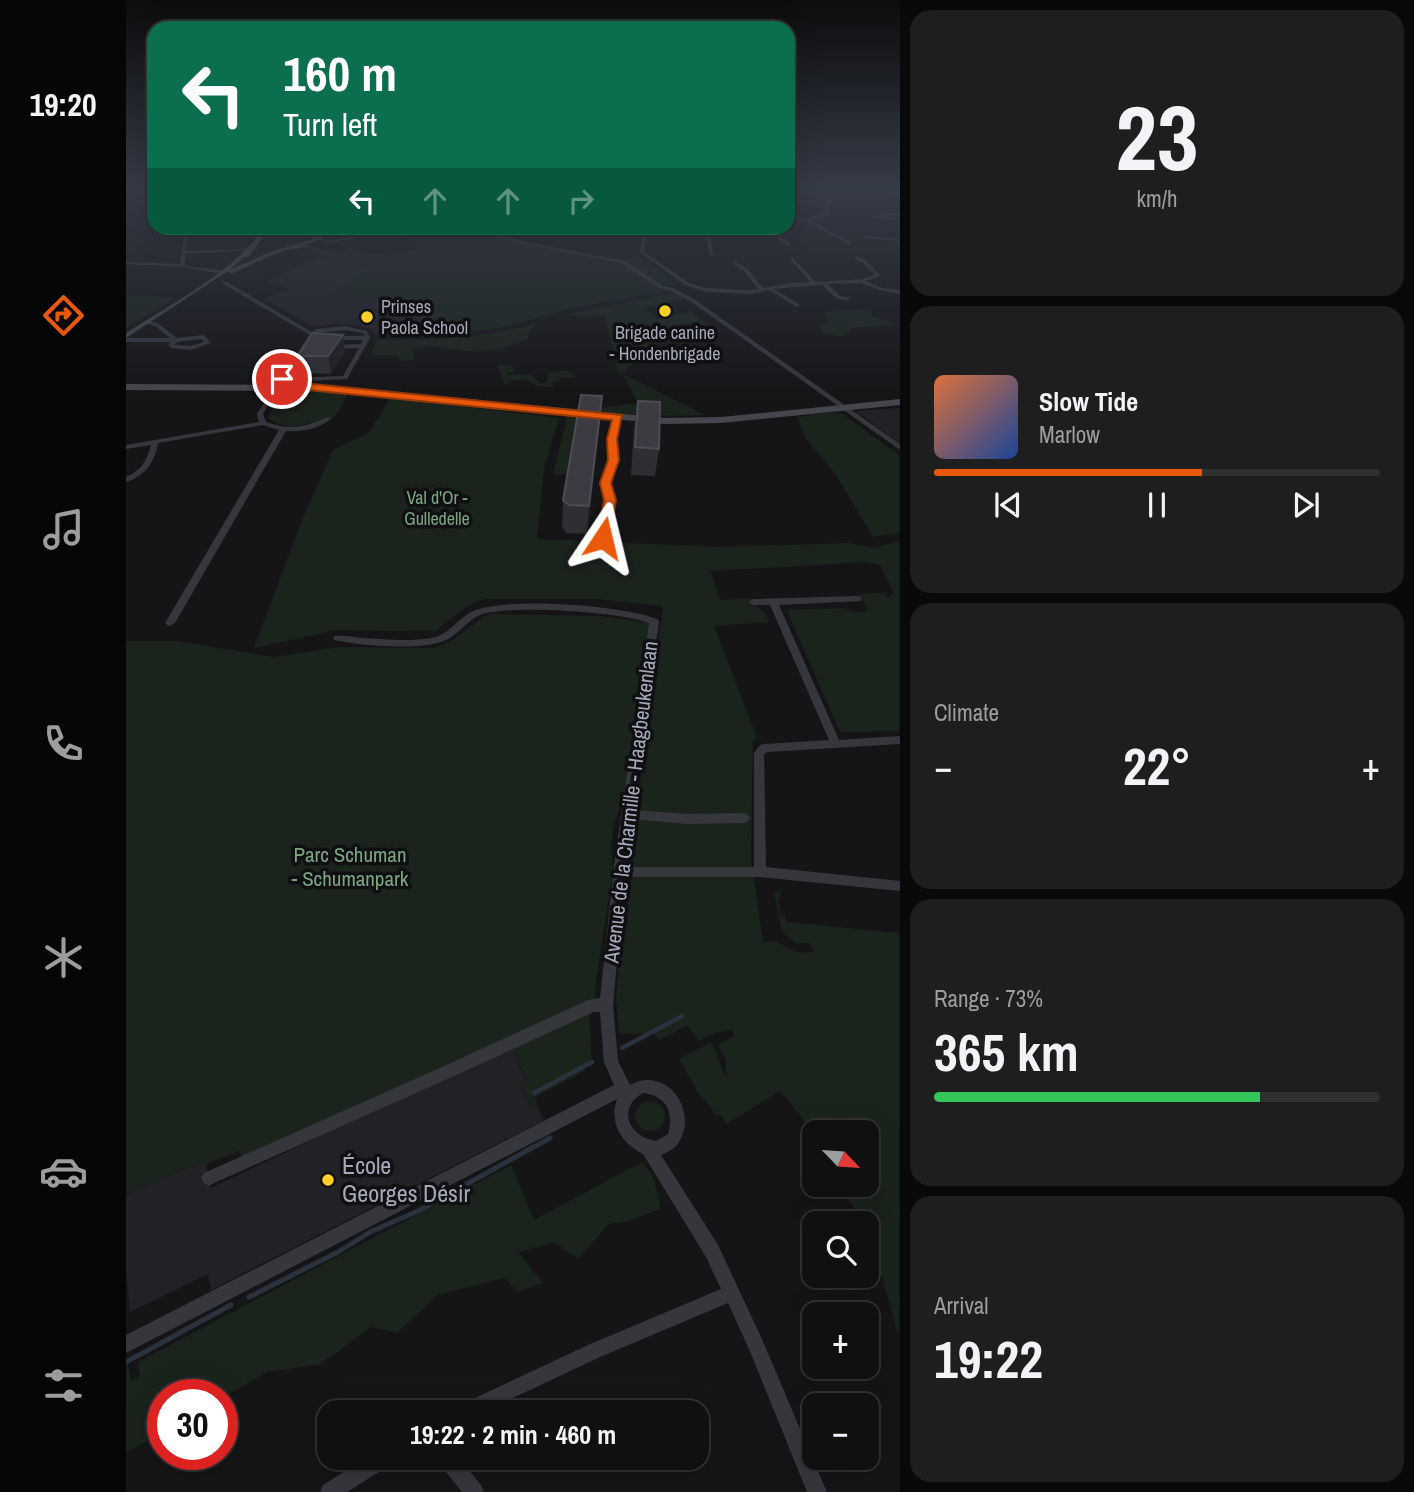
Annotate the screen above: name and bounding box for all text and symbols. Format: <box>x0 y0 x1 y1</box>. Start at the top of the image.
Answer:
text: 160 m <box>283 40 397 106</box>
icon: left <box>168 49 259 140</box>
text: 23 <box>1116 76 1199 198</box>
text: 19:20 <box>29 83 97 126</box>
text: Turn left <box>283 103 377 146</box>
icon: left <box>343 182 381 220</box>
icon: ahead <box>416 182 454 220</box>
icon: ahead <box>489 182 527 220</box>
icon: right <box>562 182 600 220</box>
text: km/h <box>1137 183 1177 214</box>
icon: directions <box>39 291 88 340</box>
place label: Prinses Paola School <box>381 294 468 340</box>
marker: Brigade canine - Hondenbrigade <box>657 303 673 319</box>
marker: Prinses Paola School <box>359 309 375 325</box>
place label: Brigade canine - Hondenbrigade <box>610 320 720 366</box>
pin <box>252 349 312 409</box>
icon: arrive <box>263 360 301 398</box>
text: Slow Tide <box>1039 384 1138 419</box>
text: Marlow <box>1039 419 1100 450</box>
park label: Val d'Or - Gulledelle <box>404 485 470 531</box>
icon: previous <box>989 486 1027 524</box>
icon: pause <box>1138 486 1176 524</box>
icon: next <box>1287 486 1325 524</box>
position arrow <box>566 501 640 575</box>
icon: music <box>39 505 88 554</box>
street label: Avenue de la Charmille - Haagbeukenlaan <box>596 639 665 966</box>
text: Climate <box>934 697 999 728</box>
icon: phone <box>39 719 88 768</box>
text: 22° <box>1123 731 1191 801</box>
text: − <box>934 741 952 792</box>
text: + <box>1362 741 1380 792</box>
park label: Parc Schuman - Schumanpark <box>292 840 409 893</box>
icon: climate <box>39 933 88 982</box>
text: Range · 73% <box>934 983 1043 1014</box>
text: 365 km <box>934 1017 1079 1087</box>
north arrow <box>802 1120 878 1197</box>
map controls <box>802 1120 879 1470</box>
icon: car <box>39 1147 88 1196</box>
place label: École Georges Désir <box>342 1149 470 1209</box>
marker: École Georges Désir <box>320 1172 336 1188</box>
button: search <box>802 1211 879 1288</box>
text: Arrival <box>934 1290 989 1321</box>
button: + <box>802 1302 879 1379</box>
text: 19:22 <box>934 1324 1043 1394</box>
icon: filters <box>39 1361 88 1410</box>
speed limit sign: 30 <box>147 1379 238 1470</box>
button: − <box>802 1393 879 1470</box>
text: 19:22 · 2 min · 460 m <box>410 1417 616 1452</box>

